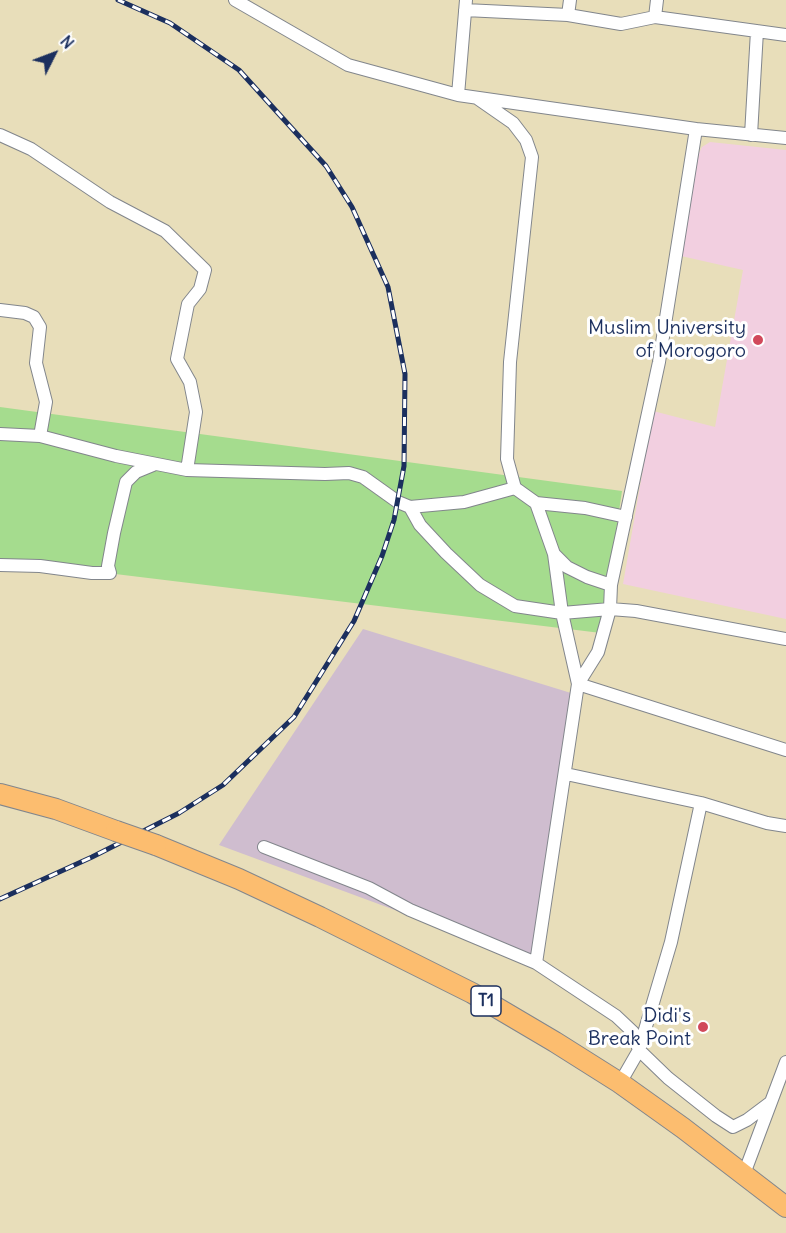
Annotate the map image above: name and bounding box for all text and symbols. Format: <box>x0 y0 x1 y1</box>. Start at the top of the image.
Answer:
north arrow <box>24 24 84 84</box>
text: N <box>56 31 79 53</box>
place label: Muslim University of Morogoro <box>588 316 746 363</box>
marker: Muslim University of Morogoro <box>751 333 765 347</box>
road number: T1 <box>471 986 501 1016</box>
place label: Didi's Break Point <box>588 1004 691 1051</box>
marker: Didi's Break Point <box>696 1020 710 1034</box>

